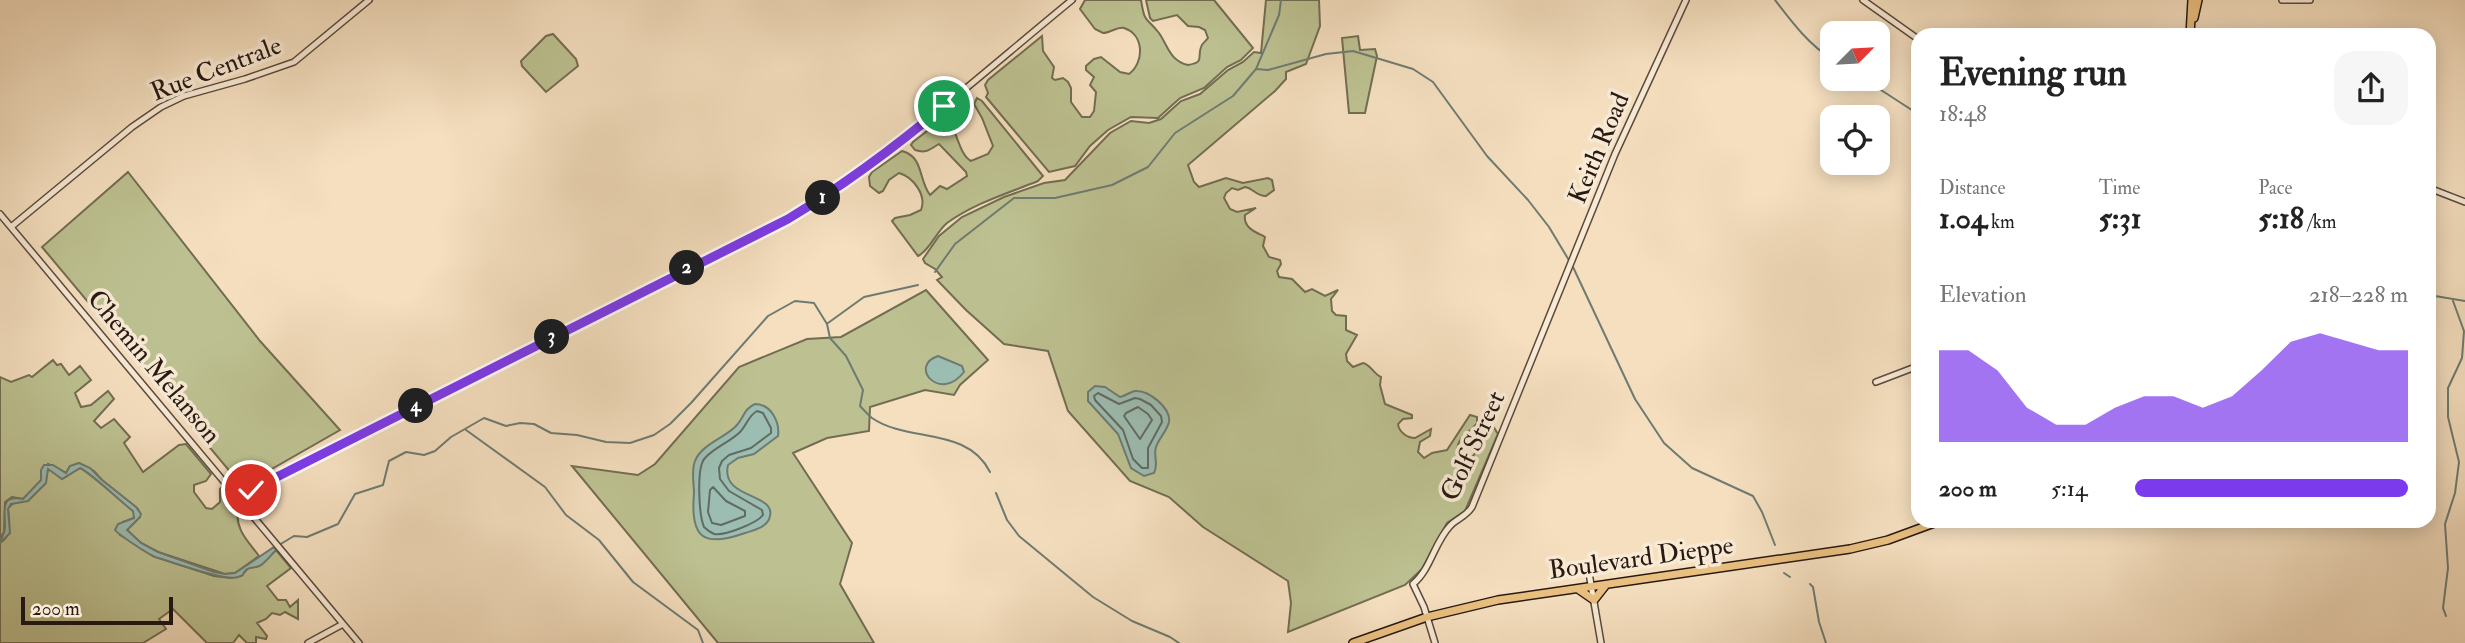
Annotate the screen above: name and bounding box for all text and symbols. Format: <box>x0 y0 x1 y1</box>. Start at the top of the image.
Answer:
north arrow <box>1820 21 1890 91</box>
map controls <box>1820 21 1890 175</box>
street label: Rue Centrale <box>146 29 286 109</box>
text: Evening run <box>1939 49 2127 97</box>
button: share <box>2334 51 2408 125</box>
pin <box>914 76 974 136</box>
icon: arrive <box>925 87 963 125</box>
street label: Keith Road <box>1561 88 1637 208</box>
text: 18:48 <box>1939 99 1987 128</box>
button: locate <box>1820 105 1890 175</box>
text: Distance <box>1939 176 2005 200</box>
text: Time <box>2099 176 2140 200</box>
text: Pace <box>2258 176 2292 200</box>
pin: 1 <box>806 180 840 216</box>
text: 1 <box>819 185 826 209</box>
text: 1.04 <box>1939 200 1987 237</box>
text: 5:31 <box>2099 200 2142 237</box>
text: 5:18 <box>2258 200 2304 237</box>
text: km <box>1987 210 2015 234</box>
text: /km <box>2304 210 2336 234</box>
pin: 2 <box>670 250 704 286</box>
text: 2 <box>682 255 691 279</box>
text: Elevation <box>1939 280 2027 309</box>
text: 218–228 m <box>2309 280 2408 309</box>
street label: Chemin Melanson <box>80 284 228 450</box>
pin: 3 <box>534 320 570 354</box>
text: 3 <box>548 324 555 348</box>
street label: Golf Street <box>1434 386 1512 506</box>
pin: 4 <box>398 388 434 424</box>
text: 4 <box>410 393 421 417</box>
pin <box>221 460 281 520</box>
icon: check <box>232 471 270 509</box>
text: 200 m <box>1939 474 1997 503</box>
text: 5:14 <box>2051 474 2087 503</box>
street label: Boulevard Dieppe <box>1547 529 1736 588</box>
scale bar <box>21 594 173 626</box>
text: 200 m <box>32 597 80 621</box>

